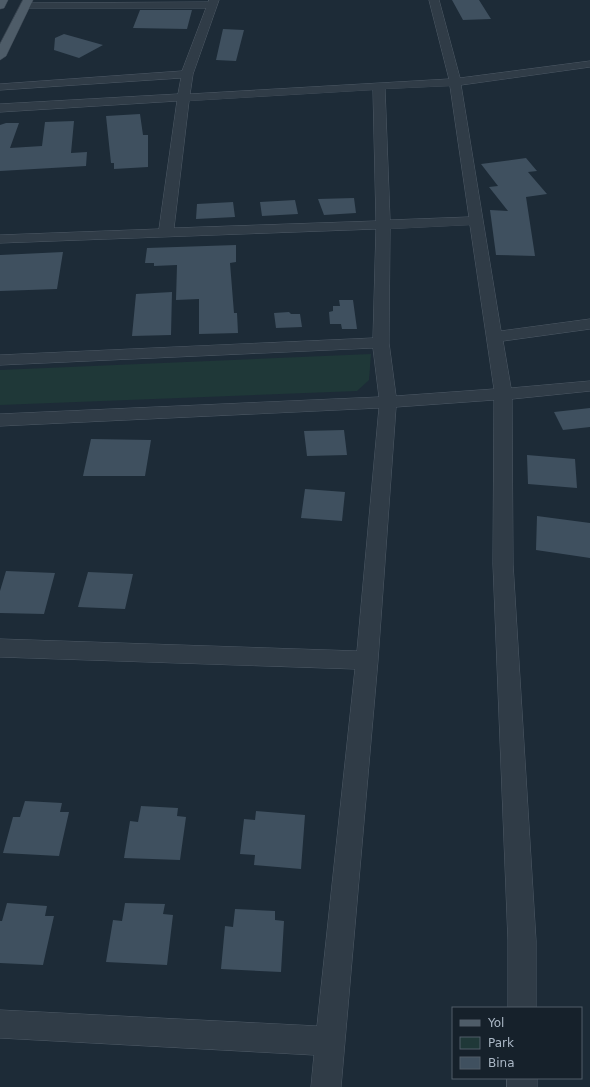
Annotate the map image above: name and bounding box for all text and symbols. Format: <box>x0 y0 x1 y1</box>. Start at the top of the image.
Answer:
legend <box>452 1007 582 1079</box>
text: Yol <box>487 1016 504 1030</box>
text: Park <box>488 1036 514 1050</box>
text: Bina <box>488 1056 515 1070</box>

